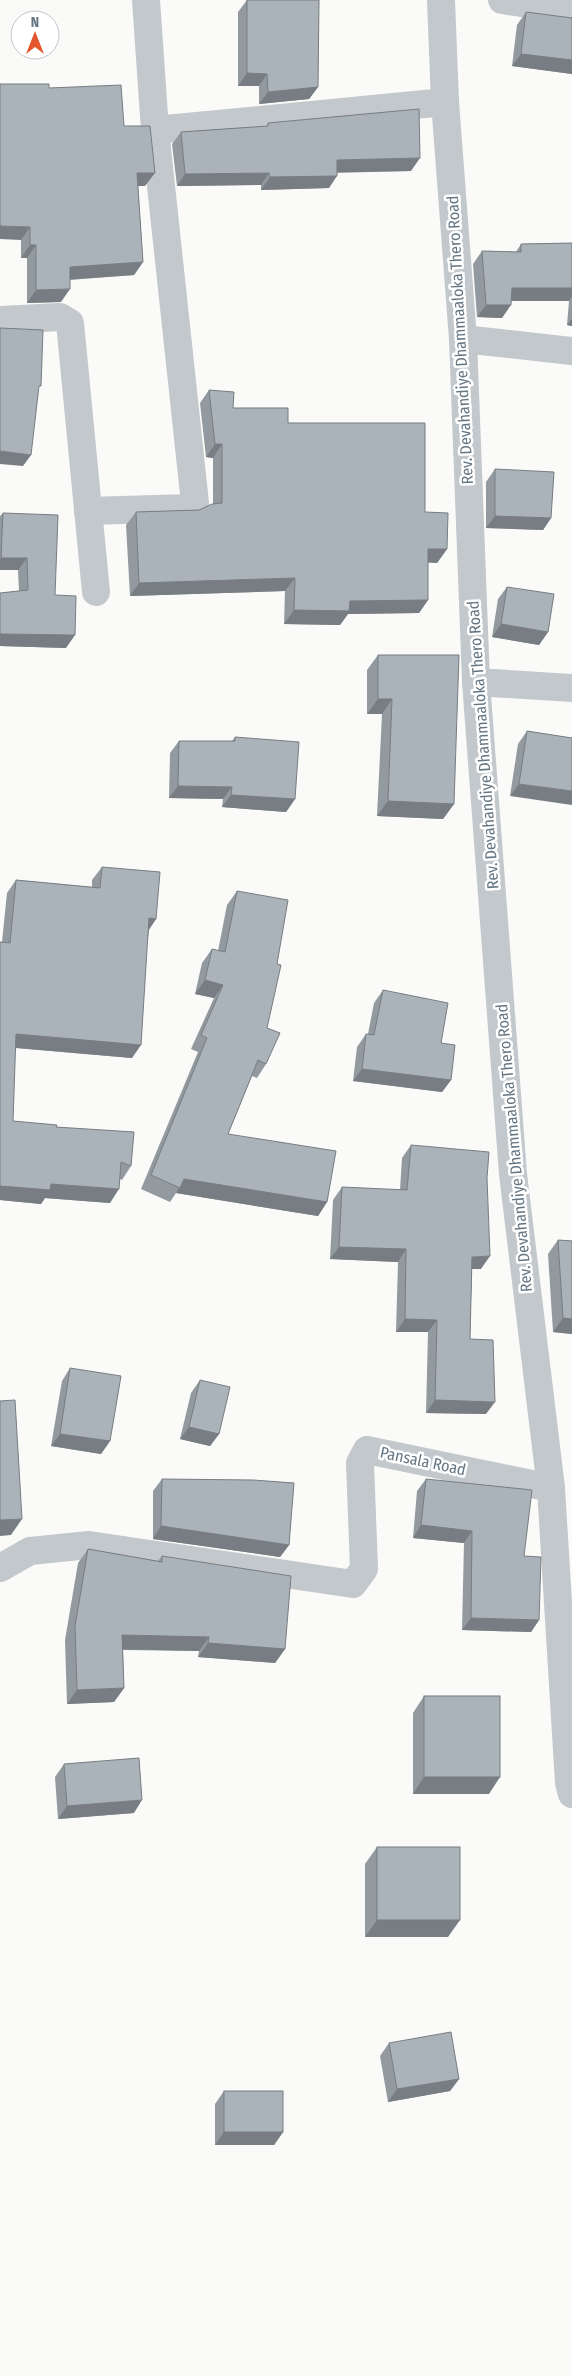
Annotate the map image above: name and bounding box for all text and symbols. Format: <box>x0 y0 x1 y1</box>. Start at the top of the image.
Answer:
north arrow <box>10 10 60 60</box>
text: N <box>31 14 39 31</box>
street label: Rev. Devahandiye Dhammaaloka Thero Road <box>443 195 477 485</box>
street label: Rev. Devahandiye Dhammaaloka Thero Road <box>463 600 503 890</box>
street label: Rev. Devahandiye Dhammaaloka Thero Road <box>492 1003 536 1293</box>
street label: Pansala Road <box>378 1443 468 1479</box>

